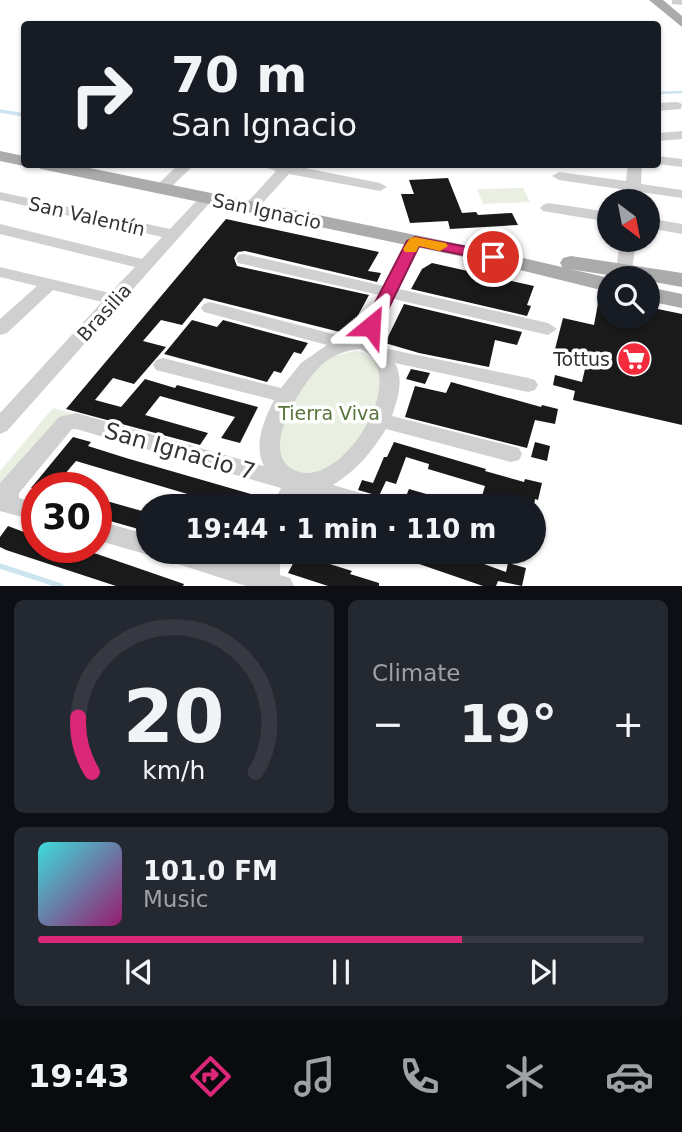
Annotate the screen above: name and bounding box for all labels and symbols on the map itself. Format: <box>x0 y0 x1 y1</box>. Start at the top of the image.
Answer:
street label: San Ignacio <box>211 189 323 233</box>
north arrow <box>597 189 660 252</box>
street label: San Valentín <box>27 192 147 240</box>
pin <box>463 227 523 287</box>
street label: Brasilia <box>72 279 136 345</box>
position arrow <box>334 289 408 363</box>
supermarket icon: Tottus <box>615 340 653 378</box>
place label: Tottus <box>552 348 610 370</box>
park label: Tierra Viva <box>277 402 380 424</box>
street label: San Ignacio 7 <box>102 417 258 485</box>
speed limit sign: 30 <box>21 472 112 563</box>

